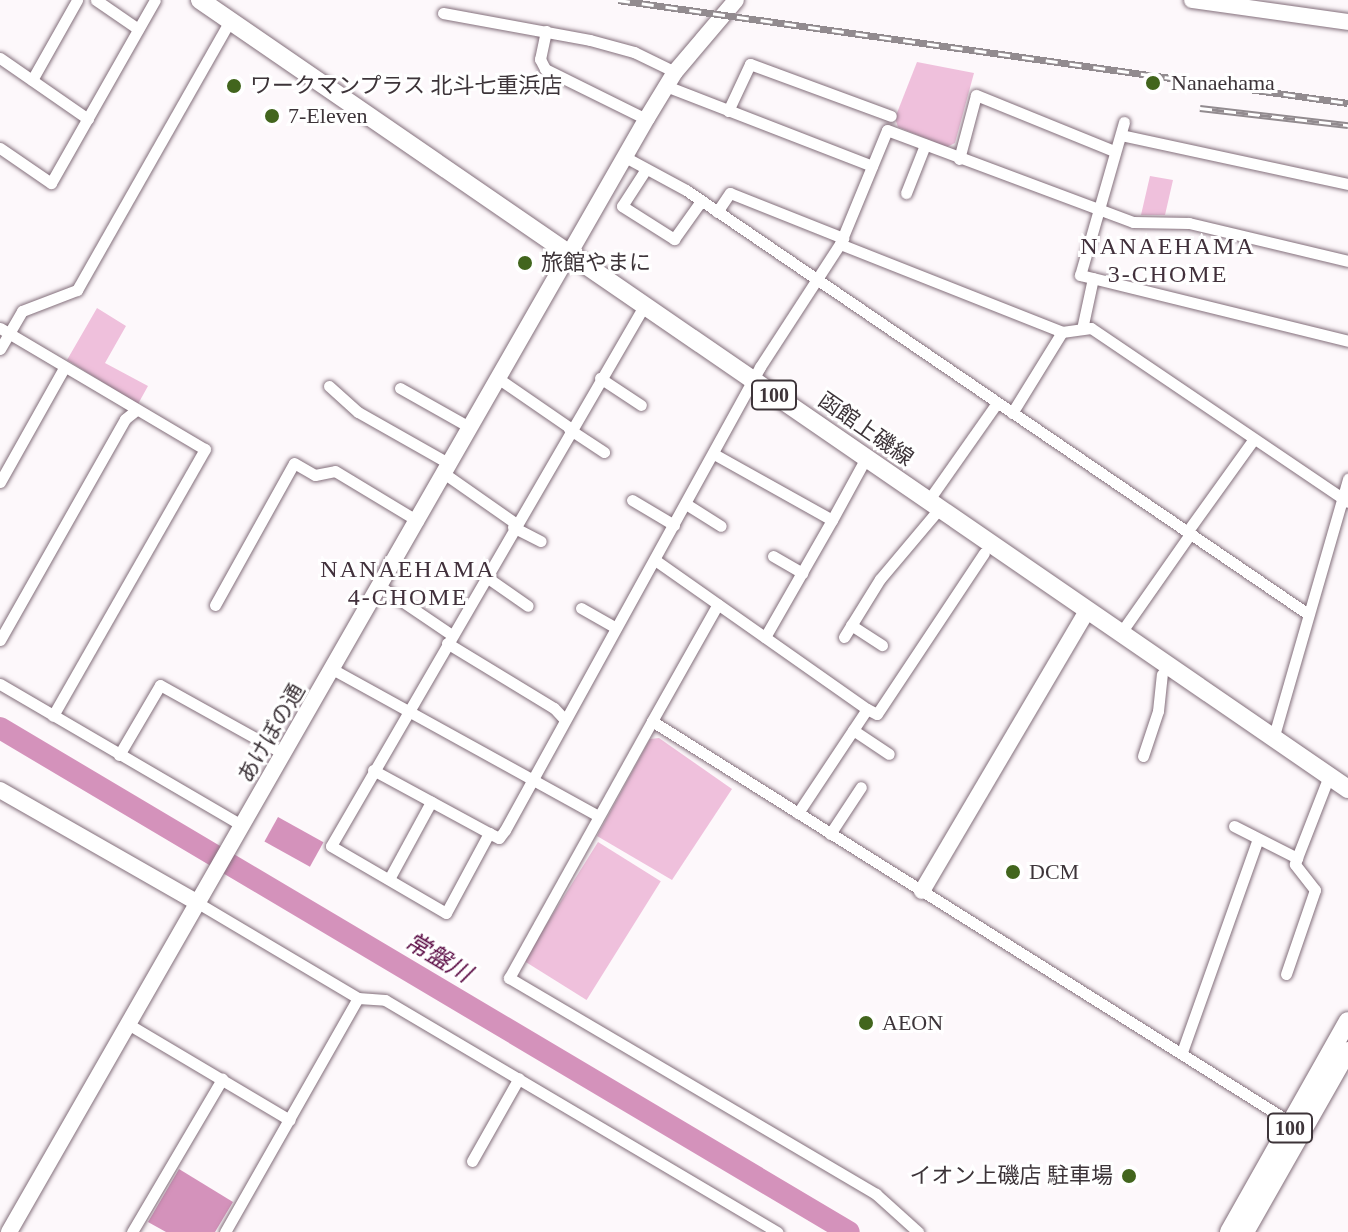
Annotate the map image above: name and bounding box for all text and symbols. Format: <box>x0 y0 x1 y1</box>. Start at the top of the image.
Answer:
place label: Nanaehama <box>1171 70 1275 96</box>
marker: Nanaehama <box>1142 72 1164 94</box>
place label: ワークマンプラス 北斗七重浜店 <box>250 73 563 99</box>
marker: ワークマンプラス 北斗七重浜店 <box>225 77 243 95</box>
place label: 7-Eleven <box>288 103 367 129</box>
marker: 7-Eleven <box>263 107 281 125</box>
district label: NANAEHAMA 3-CHOME <box>1080 233 1256 289</box>
place label: 旅館やまに <box>541 250 651 276</box>
marker: 旅館やまに <box>516 254 534 272</box>
road number: 100 <box>750 379 798 411</box>
street label: 函館上磯線 <box>813 387 919 471</box>
district label: NANAEHAMA 4-CHOME <box>320 556 496 612</box>
street label: あけぼの通 <box>232 679 310 787</box>
place label: DCM <box>1029 859 1079 885</box>
marker: DCM <box>1004 863 1022 881</box>
water label: 常盤川 <box>400 927 476 989</box>
place label: AEON <box>882 1010 943 1036</box>
marker: AEON <box>857 1014 875 1032</box>
road number: 100 <box>1266 1112 1314 1144</box>
place label: イオン上磯店 駐車場 <box>910 1163 1113 1189</box>
marker: イオン上磯店 駐車場 <box>1120 1167 1138 1185</box>

